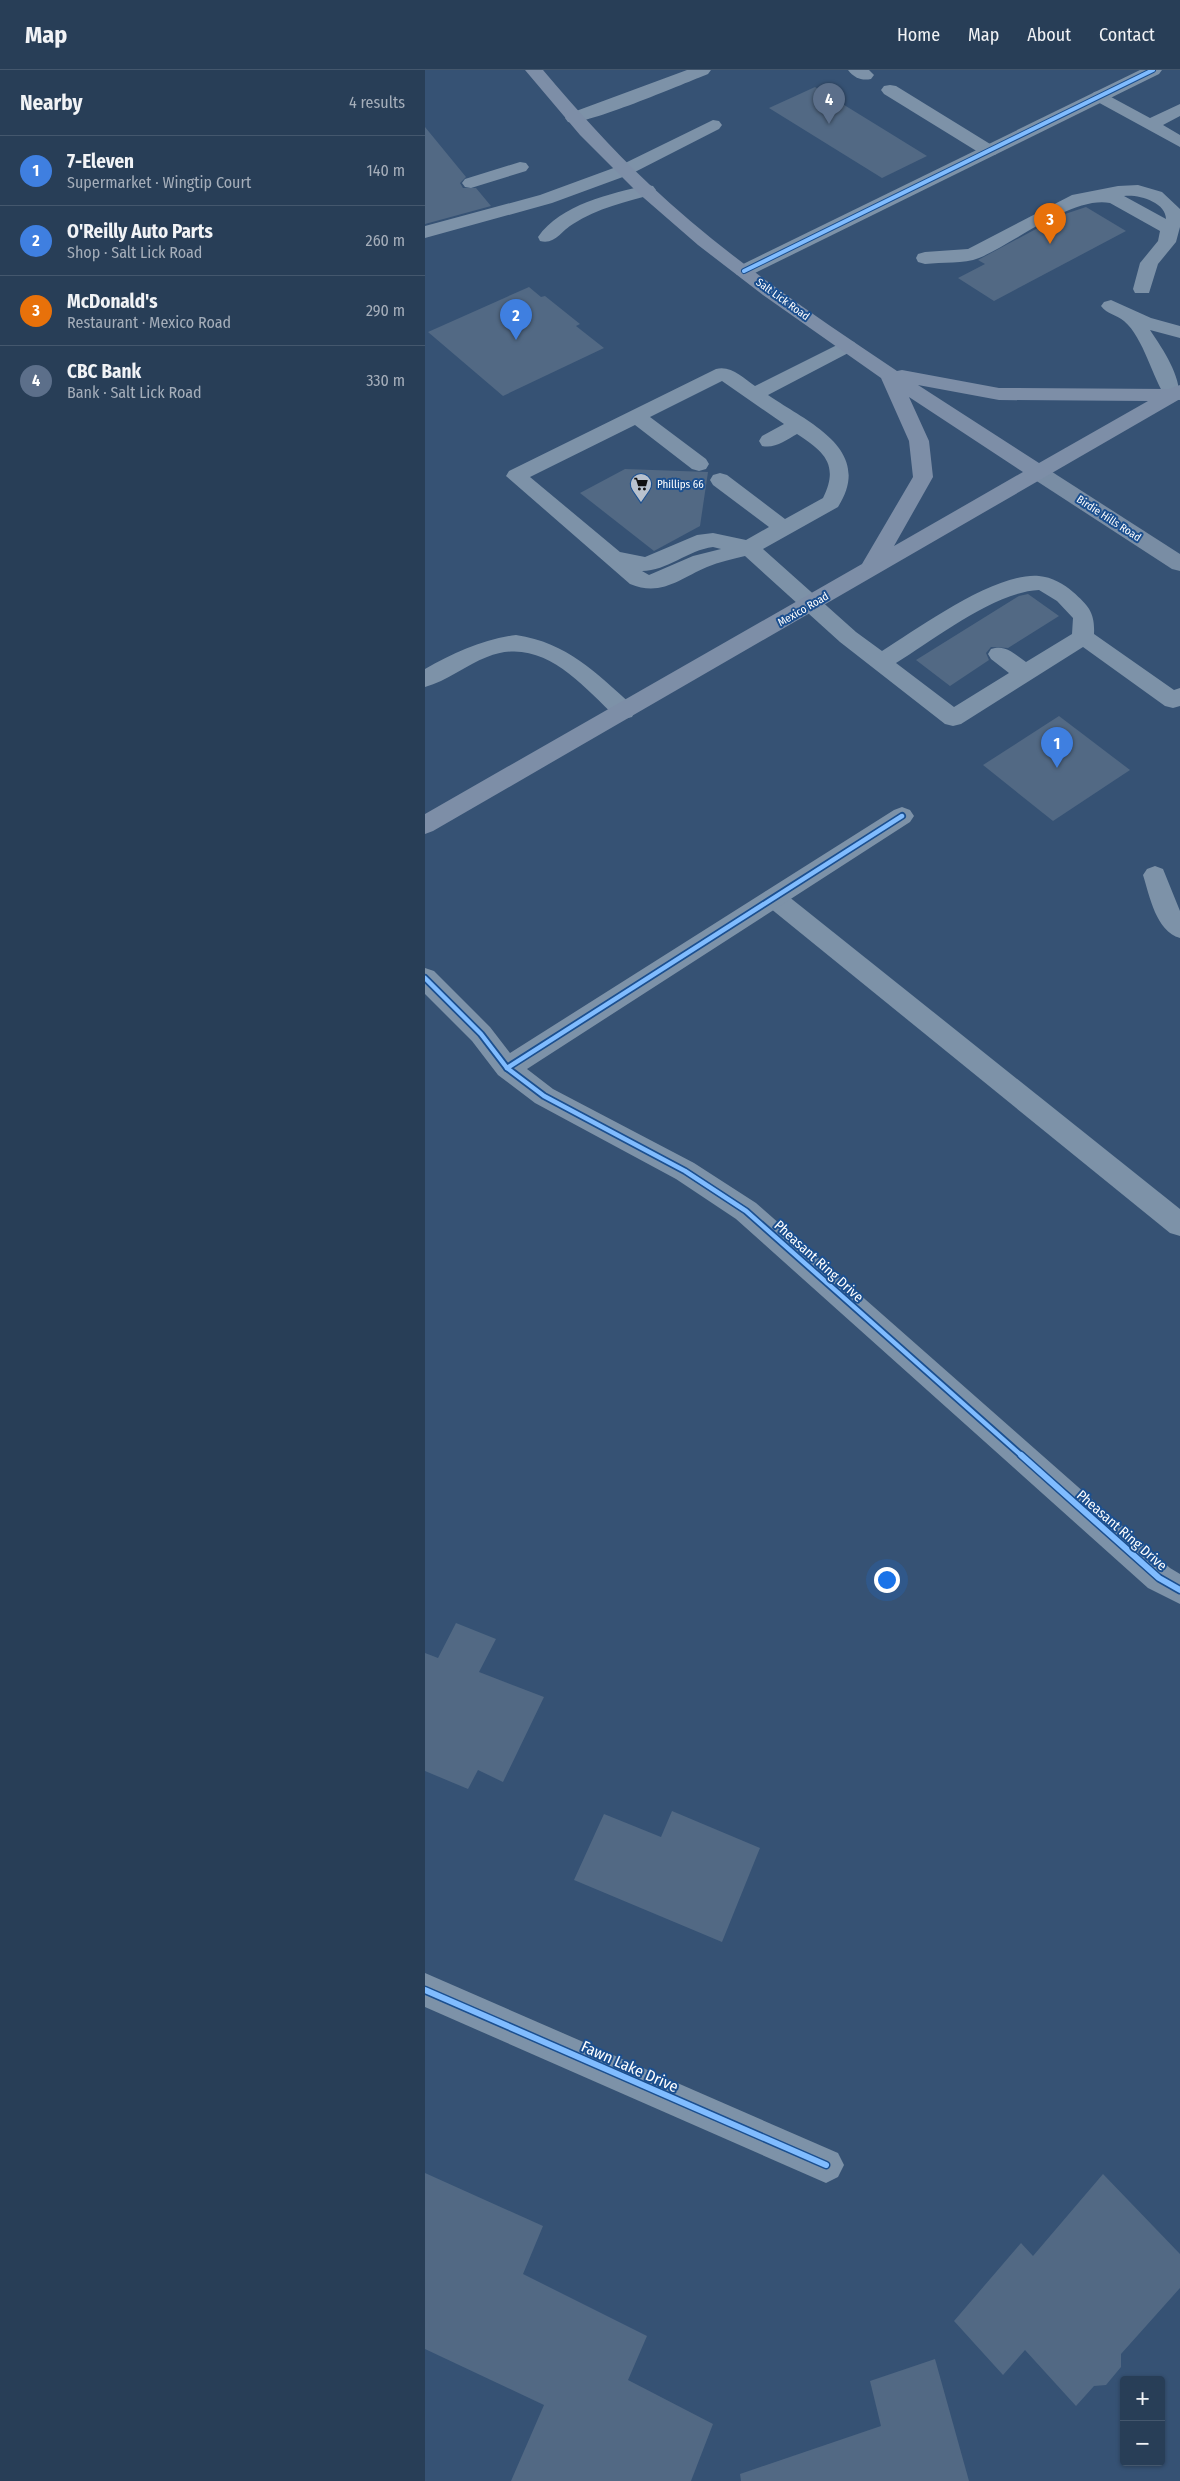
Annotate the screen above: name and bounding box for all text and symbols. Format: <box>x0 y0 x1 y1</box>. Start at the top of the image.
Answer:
text: Map <box>25 21 67 49</box>
text: Home <box>897 24 940 46</box>
text: Map <box>968 24 999 46</box>
text: About <box>1027 24 1071 46</box>
text: Contact <box>1099 24 1155 46</box>
pin: 4 <box>813 83 845 124</box>
text: Nearby <box>20 90 82 116</box>
text: 4 results <box>349 93 405 112</box>
text: 7-Eleven <box>67 150 134 173</box>
text: 1 <box>33 161 39 180</box>
text: 140 m <box>367 161 405 180</box>
text: Supermarket · Wingtip Court <box>67 173 251 192</box>
pin: 3 <box>1034 203 1066 244</box>
text: O'Reilly Auto Parts <box>67 220 213 243</box>
text: 2 <box>32 231 40 250</box>
text: 260 m <box>366 231 405 250</box>
text: Shop · Salt Lick Road <box>67 243 202 262</box>
street label: Salt Lick Road <box>754 276 812 323</box>
text: McDonald's <box>67 290 157 313</box>
pin: 2 <box>500 299 532 340</box>
text: 3 <box>32 301 40 320</box>
text: 290 m <box>366 301 405 320</box>
text: Restaurant · Mexico Road <box>67 313 231 332</box>
text: CBC Bank <box>67 360 141 383</box>
text: 4 <box>32 371 40 390</box>
text: 330 m <box>366 371 405 390</box>
text: Bank · Salt Lick Road <box>67 383 202 402</box>
supermarket icon: Phillips 66 <box>629 472 653 503</box>
place label: Phillips 66 <box>657 478 704 491</box>
street label: Birdie Hills Road <box>1074 493 1143 544</box>
street label: Mexico Road <box>776 590 831 629</box>
pin: 1 <box>1041 727 1073 768</box>
street label: Pheasant Ring Drive <box>771 1217 867 1306</box>
street label: Pheasant Ring Drive <box>1073 1487 1170 1574</box>
your location <box>874 1567 900 1593</box>
street label: Fawn Lake Drive <box>578 2037 681 2096</box>
map controls <box>1120 2376 1165 2466</box>
button: + <box>1120 2376 1165 2421</box>
button: − <box>1120 2421 1165 2466</box>

